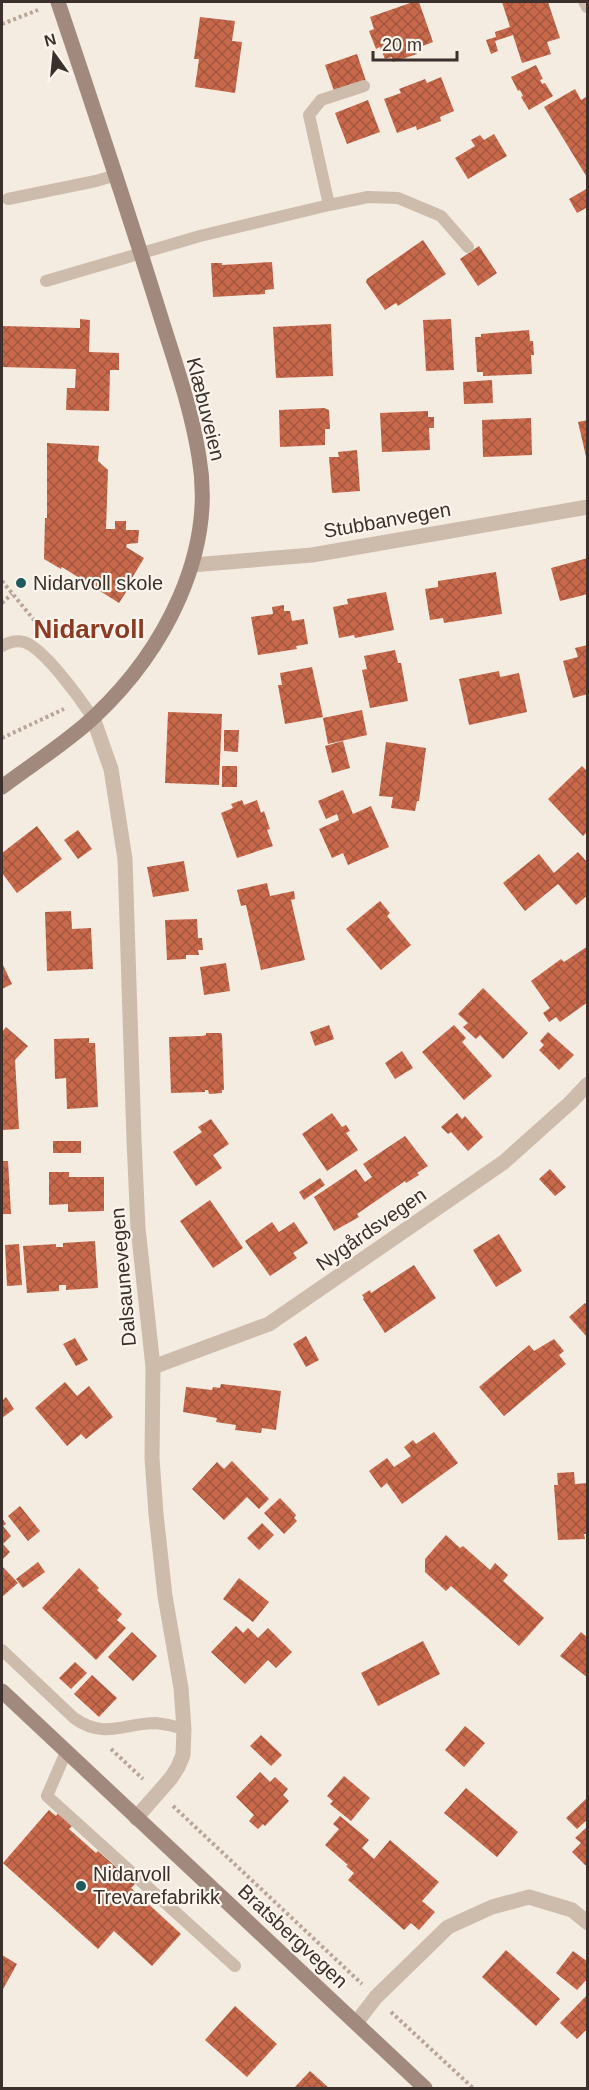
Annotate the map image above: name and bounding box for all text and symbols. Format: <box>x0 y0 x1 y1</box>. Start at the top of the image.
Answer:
north arrow <box>24 24 84 84</box>
scale bar <box>373 24 457 62</box>
text: N <box>42 30 58 50</box>
text: 20 m <box>382 35 422 55</box>
street label: Klæbuveien <box>183 355 229 463</box>
street label: Stubbanvegen <box>322 498 452 542</box>
place label: Nidarvoll skole <box>33 572 163 594</box>
marker: Nidarvoll skole <box>14 576 28 590</box>
district label: Nidarvoll <box>33 614 145 644</box>
street label: Nygårdsvegen <box>312 1183 430 1275</box>
street label: Dalsaunevegen <box>106 1207 140 1347</box>
place label: Nidarvoll Trevarefabrikk <box>93 1863 221 1908</box>
marker: Nidarvoll Trevarefabrikk <box>74 1879 88 1893</box>
street label: Bratsbergvegen <box>234 1880 352 1992</box>

